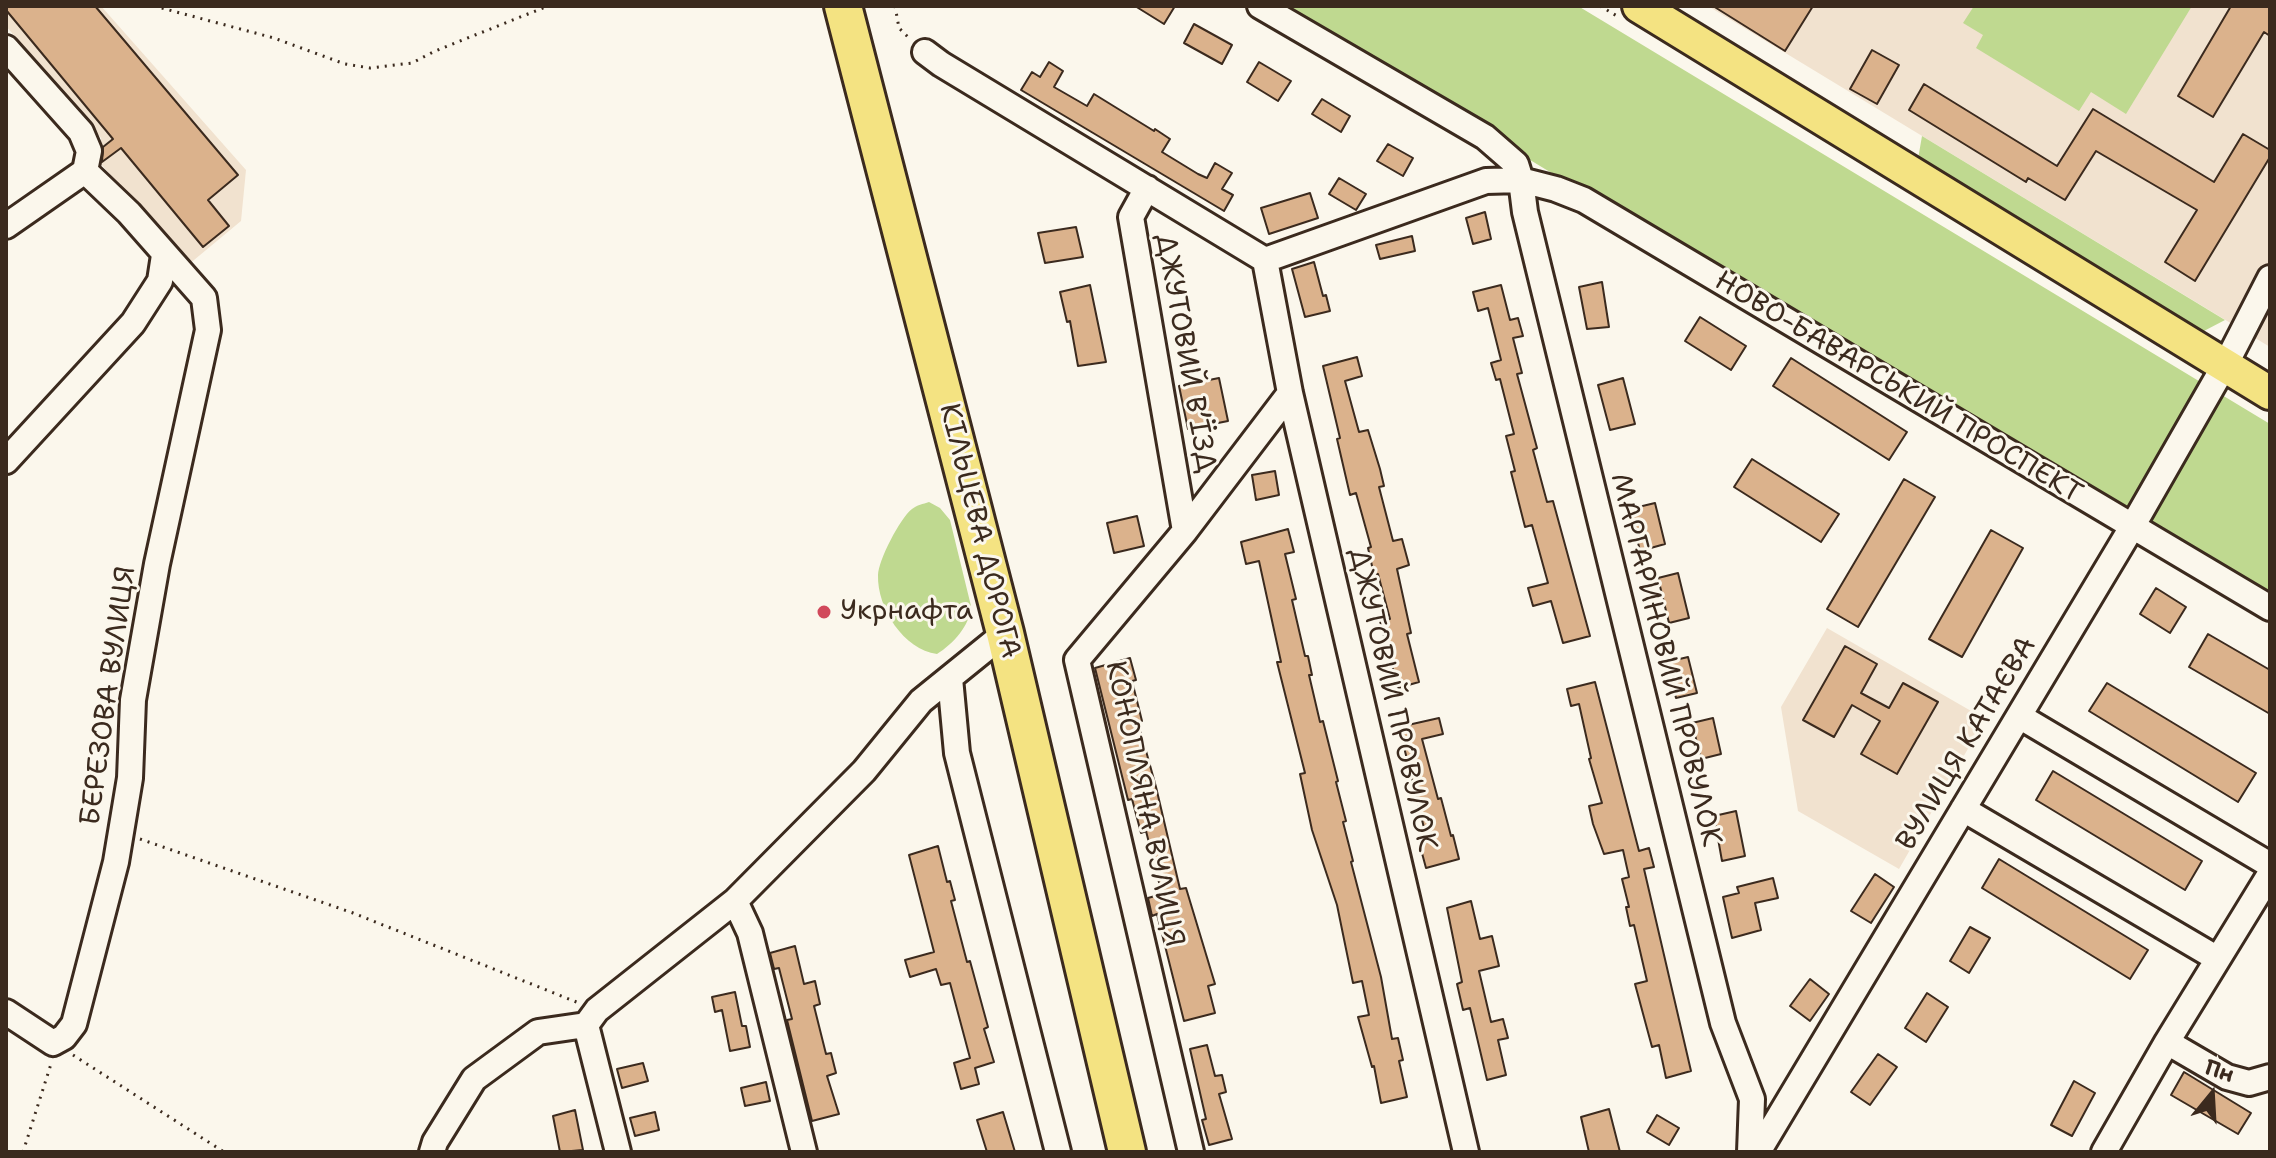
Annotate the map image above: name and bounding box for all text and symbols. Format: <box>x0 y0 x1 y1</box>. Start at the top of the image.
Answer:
street label: ДЖУТОВИЙ В’ЇЗД <box>1147 231 1223 475</box>
street label: НОВО-БАВАРСЬКИЙ ПРОСПЕКТ <box>1708 265 2088 511</box>
street label: КІЛЬЦЕВА ДОРОГА <box>931 400 1027 662</box>
street label: МАРГАРИНОВИЙ ПРОВУЛОК <box>1602 470 1728 850</box>
street label: ДЖУТОВИЙ ПРОВУЛОК <box>1341 545 1443 855</box>
street label: БЕРЕЗОВА ВУЛИЦЯ <box>74 564 144 828</box>
place label: Укрнафта <box>840 595 973 629</box>
marker: Укрнафта <box>815 603 833 621</box>
street label: ВУЛИЦЯ КАТАЄВА <box>1890 631 2044 857</box>
street label: КОНОПЛЯНА ВУЛИЦЯ <box>1097 658 1191 950</box>
text: Пн <box>2201 1052 2238 1089</box>
north arrow <box>2172 1054 2252 1134</box>

